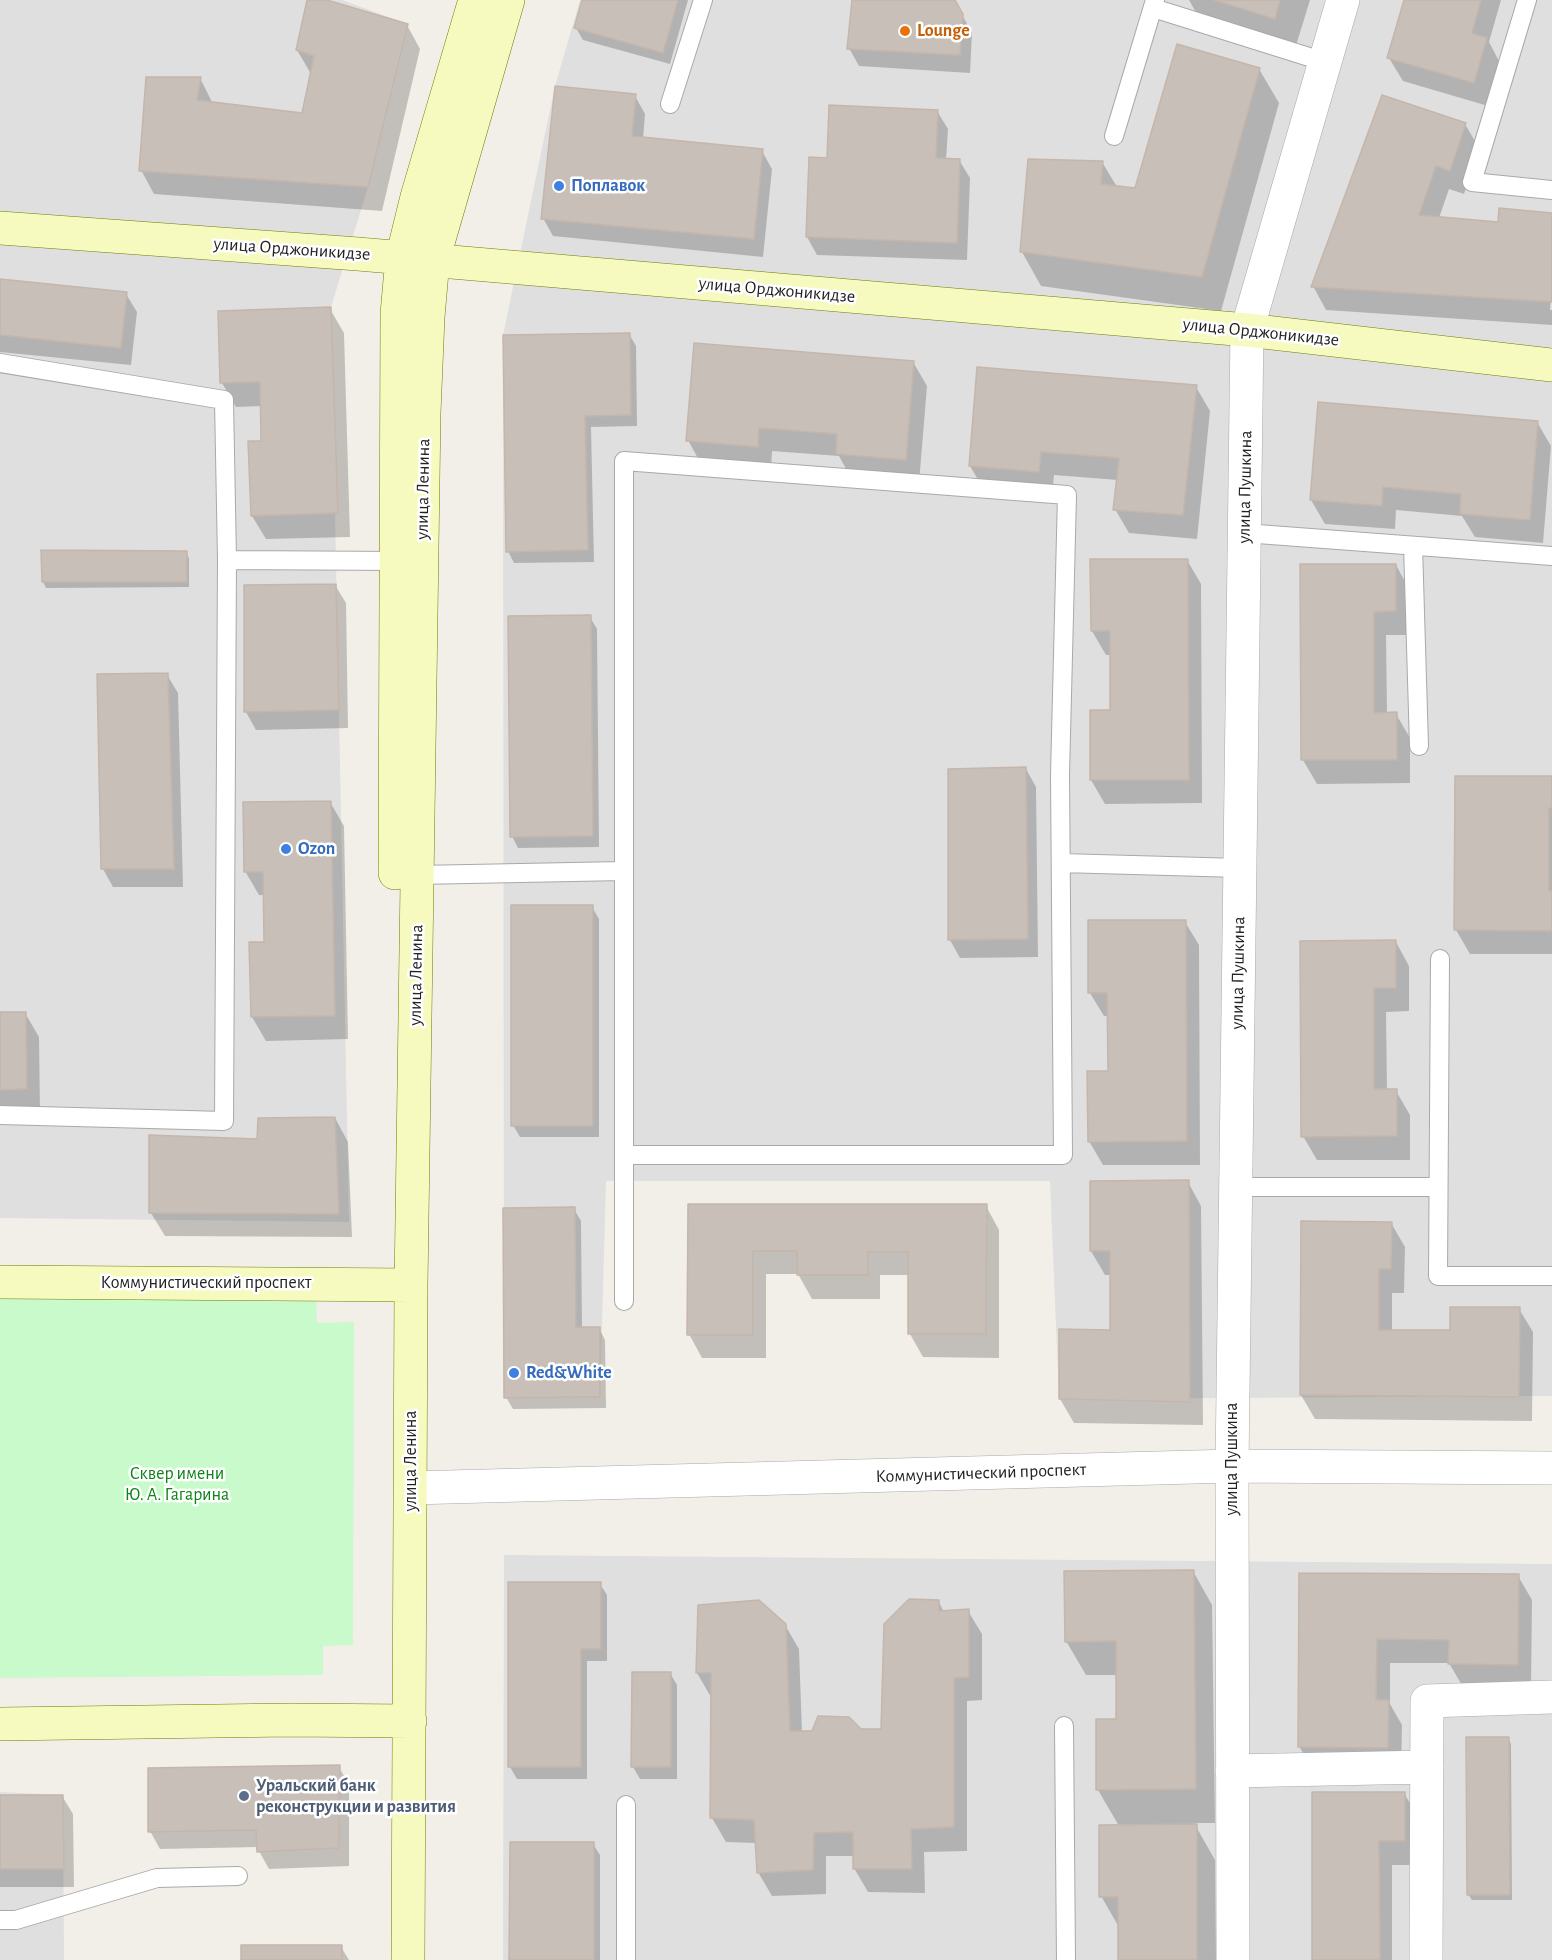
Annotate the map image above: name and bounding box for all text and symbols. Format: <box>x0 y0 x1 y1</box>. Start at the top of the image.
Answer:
place label: Lounge <box>917 20 970 42</box>
marker: Lounge <box>898 24 912 38</box>
place label: Поплавок <box>571 175 645 197</box>
marker: Поплавок <box>552 179 566 193</box>
street label: улица Орджоникидзе <box>213 233 371 265</box>
street label: улица Орджоникидзе <box>698 272 856 308</box>
street label: улица Орджоникидзе <box>1182 313 1340 351</box>
street label: улица Пушкина <box>1233 430 1257 544</box>
street label: улица Ленина <box>411 438 435 540</box>
place label: Ozon <box>298 838 335 860</box>
marker: Ozon <box>279 842 293 856</box>
street label: улица Пушкина <box>1226 916 1250 1030</box>
street label: улица Ленина <box>404 924 428 1026</box>
street label: Коммунистический проспект <box>101 1272 311 1294</box>
place label: Red&White <box>526 1362 612 1384</box>
marker: Red&White <box>507 1366 521 1380</box>
street label: улица Пушкина <box>1221 1403 1243 1515</box>
street label: улица Ленина <box>400 1410 422 1512</box>
street label: Коммунистический проспект <box>875 1459 1087 1487</box>
park label: Сквер имени Ю. А. Гагарина <box>125 1463 229 1506</box>
place label: Уральский банк реконструкции и развития <box>256 1775 456 1818</box>
marker: Уральский банк реконструкции и развития <box>237 1789 251 1803</box>

